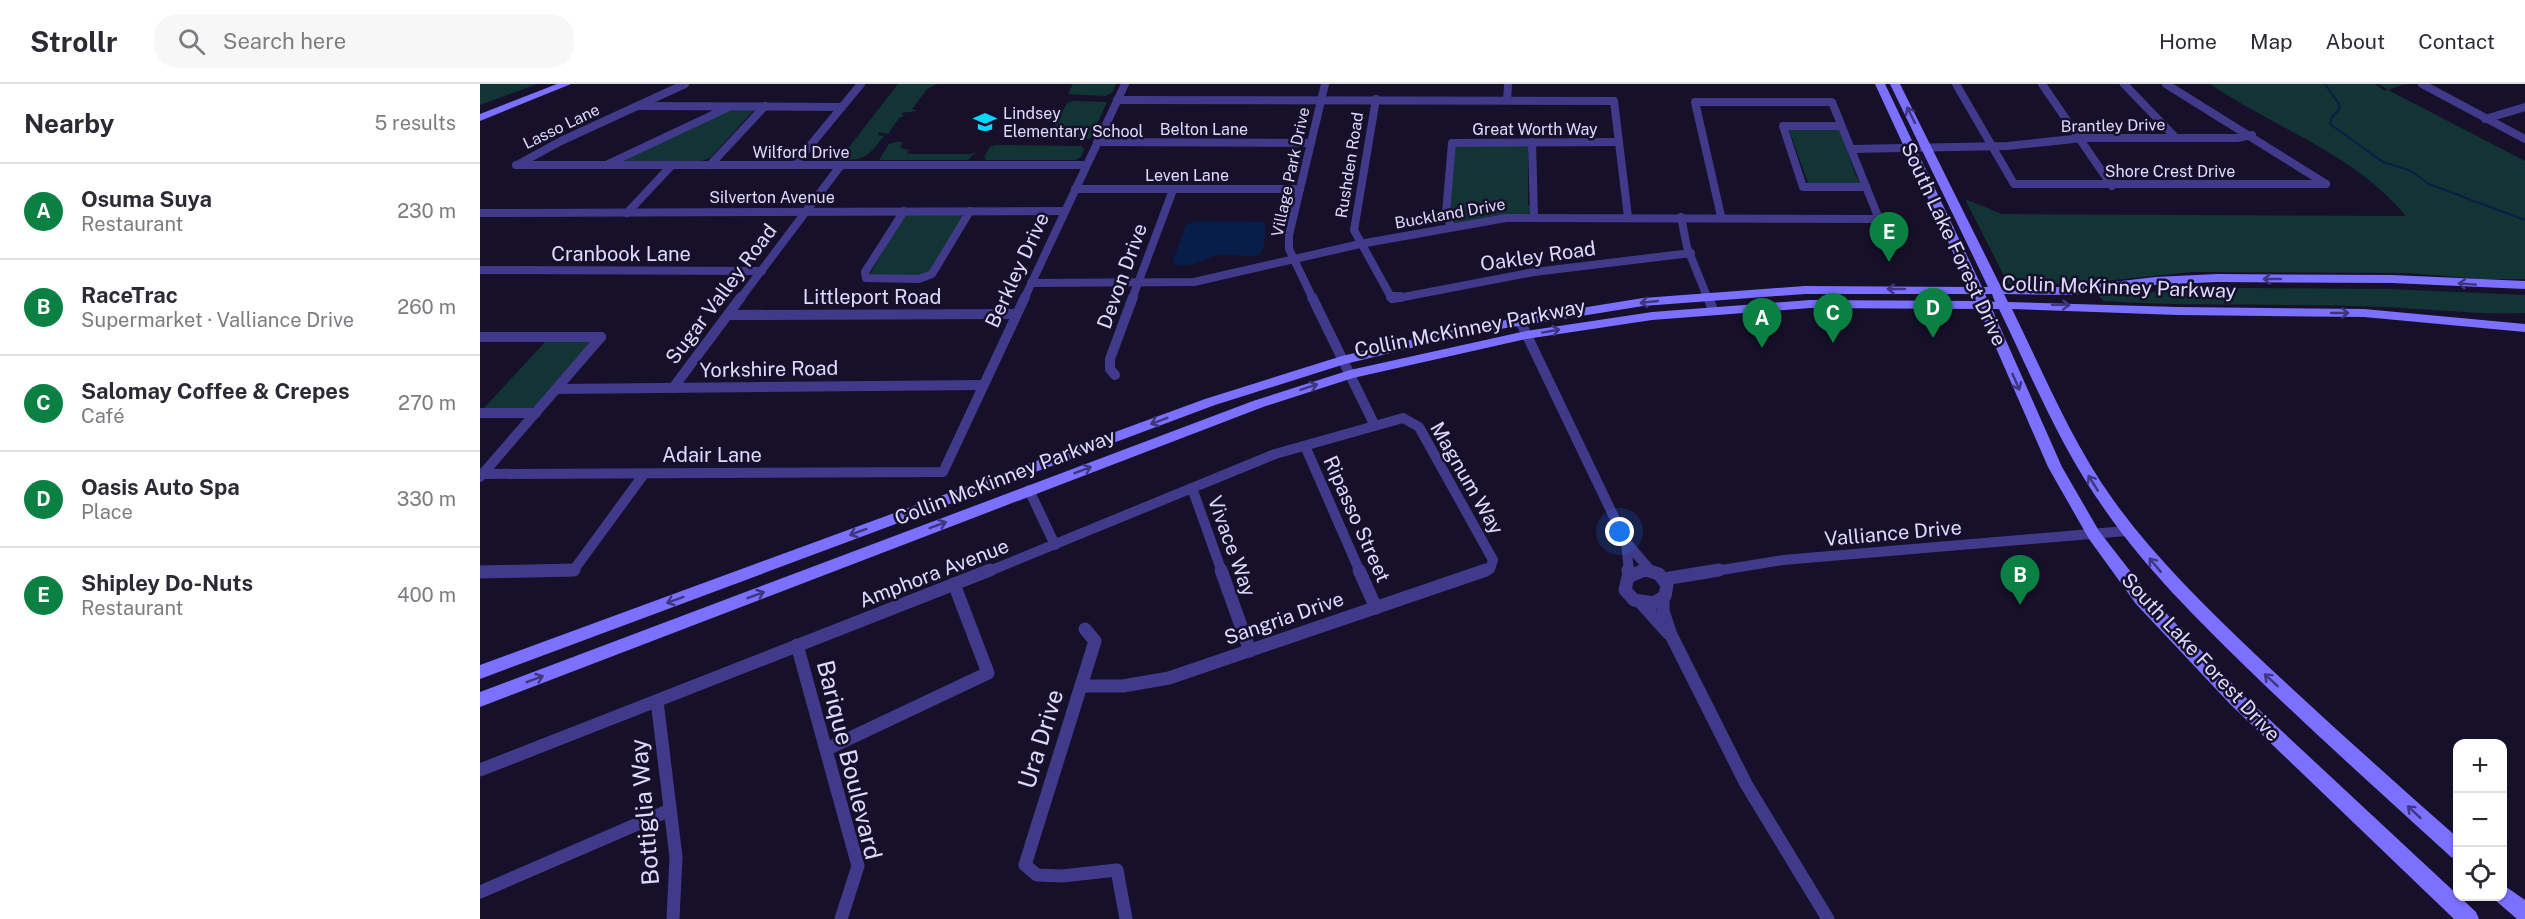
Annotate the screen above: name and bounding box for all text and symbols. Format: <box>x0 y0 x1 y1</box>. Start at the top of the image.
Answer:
search box <box>154 14 574 68</box>
text: Strollr <box>30 25 118 58</box>
icon: search <box>175 25 208 58</box>
text: Search here <box>223 28 346 54</box>
text: Home <box>2159 29 2217 54</box>
text: Map <box>2250 29 2293 54</box>
text: About <box>2326 29 2385 54</box>
text: Contact <box>2418 29 2495 54</box>
street label: Lasso Lane <box>520 100 603 153</box>
place label: Lindsey Elementary School <box>1003 104 1144 141</box>
street label: Village Park Drive <box>1267 106 1313 239</box>
one-way arrow <box>1904 106 1916 124</box>
text: Nearby <box>24 108 114 139</box>
school or university icon: Lindsey Elementary School <box>972 109 998 135</box>
text: 5 results <box>374 111 456 135</box>
street label: Rushden Road <box>1332 111 1367 219</box>
street label: Brantley Drive <box>2060 115 2166 136</box>
street label: Belton Lane <box>1160 120 1248 139</box>
street label: Great Worth Way <box>1472 120 1598 139</box>
street label: South Lake Forest Drive <box>1896 138 2012 350</box>
street label: Wilford Drive <box>753 143 849 162</box>
street label: Shore Crest Drive <box>2105 162 2235 181</box>
street label: Leven Lane <box>1145 166 1229 185</box>
text: Osuma Suya <box>81 186 212 212</box>
street label: Silverton Avenue <box>709 188 835 207</box>
street label: Buckland Drive <box>1393 194 1507 233</box>
text: A <box>36 199 51 223</box>
text: 230 m <box>397 199 456 223</box>
street label: Berkley Drive <box>980 209 1054 331</box>
text: Restaurant <box>81 212 183 236</box>
pin: E <box>1870 212 1908 262</box>
street label: Sugar Valley Road <box>660 219 782 369</box>
street label: Devon Drive <box>1092 220 1152 332</box>
street label: Oakley Road <box>1479 236 1597 276</box>
street label: Cranbook Lane <box>551 242 691 266</box>
street label: Collin McKinney Parkway <box>2001 271 2237 303</box>
one-way arrow <box>2262 273 2282 285</box>
one-way arrow <box>2457 278 2477 289</box>
text: RaceTrac <box>81 282 178 308</box>
one-way arrow <box>1887 283 1907 295</box>
street label: Littleport Road <box>803 285 941 309</box>
pin: D <box>1914 288 1952 338</box>
street label: Collin McKinney Parkway <box>1352 294 1588 362</box>
pin: C <box>1814 294 1852 343</box>
text: B <box>37 295 50 319</box>
text: 260 m <box>397 295 456 319</box>
one-way arrow <box>1639 297 1659 308</box>
pin: A <box>1742 298 1782 348</box>
one-way arrow <box>2051 299 2071 311</box>
one-way arrow <box>2330 307 2350 319</box>
text: Supermarket · Valliance Drive <box>81 308 354 332</box>
one-way arrow <box>1540 325 1560 336</box>
street label: Yorkshire Road <box>699 356 839 382</box>
one-way arrow <box>2011 372 2022 390</box>
text: Salomay Coffee & Crepes <box>81 378 350 404</box>
one-way arrow <box>1299 381 1318 392</box>
text: C <box>36 391 51 415</box>
text: 270 m <box>398 391 456 415</box>
text: Café <box>81 404 124 428</box>
one-way arrow <box>1150 416 1169 427</box>
street label: Magnum Way <box>1425 418 1509 539</box>
street label: Collin McKinney Parkway <box>891 424 1119 530</box>
street label: Adair Lane <box>662 443 762 467</box>
street label: Ripasso Street <box>1318 452 1396 586</box>
one-way arrow <box>1073 463 1092 474</box>
text: Oasis Auto Spa <box>81 474 240 500</box>
one-way arrow <box>2087 475 2099 492</box>
text: D <box>36 487 51 511</box>
text: 330 m <box>397 487 456 511</box>
street label: Vivace Way <box>1203 492 1261 600</box>
text: Place <box>81 500 133 524</box>
street label: Valliance Drive <box>1823 515 1963 551</box>
your location <box>1605 517 1634 546</box>
one-way arrow <box>928 519 947 530</box>
one-way arrow <box>849 528 867 539</box>
street label: Amphora Avenue <box>856 533 1012 613</box>
pin: B <box>2000 556 2040 605</box>
one-way arrow <box>2148 557 2161 573</box>
street label: South Lake Forest Drive <box>2117 568 2285 746</box>
text: Shipley Do-Nuts <box>81 570 253 596</box>
text: E <box>37 583 50 607</box>
text: 400 m <box>397 583 456 607</box>
street label: Sangria Drive <box>1221 586 1347 650</box>
one-way arrow <box>746 588 765 599</box>
one-way arrow <box>666 595 685 606</box>
text: Restaurant <box>81 596 183 620</box>
street label: Barique Boulevard <box>812 657 888 862</box>
one-way arrow <box>525 673 544 684</box>
one-way arrow <box>2264 673 2279 687</box>
street label: Ura Drive <box>1012 686 1068 792</box>
street label: Bottiglia Way <box>624 738 664 886</box>
map controls <box>2453 739 2507 901</box>
button: + <box>2453 739 2507 793</box>
button: − <box>2453 793 2507 847</box>
one-way arrow <box>2407 805 2422 819</box>
button: locate <box>2453 847 2507 901</box>

